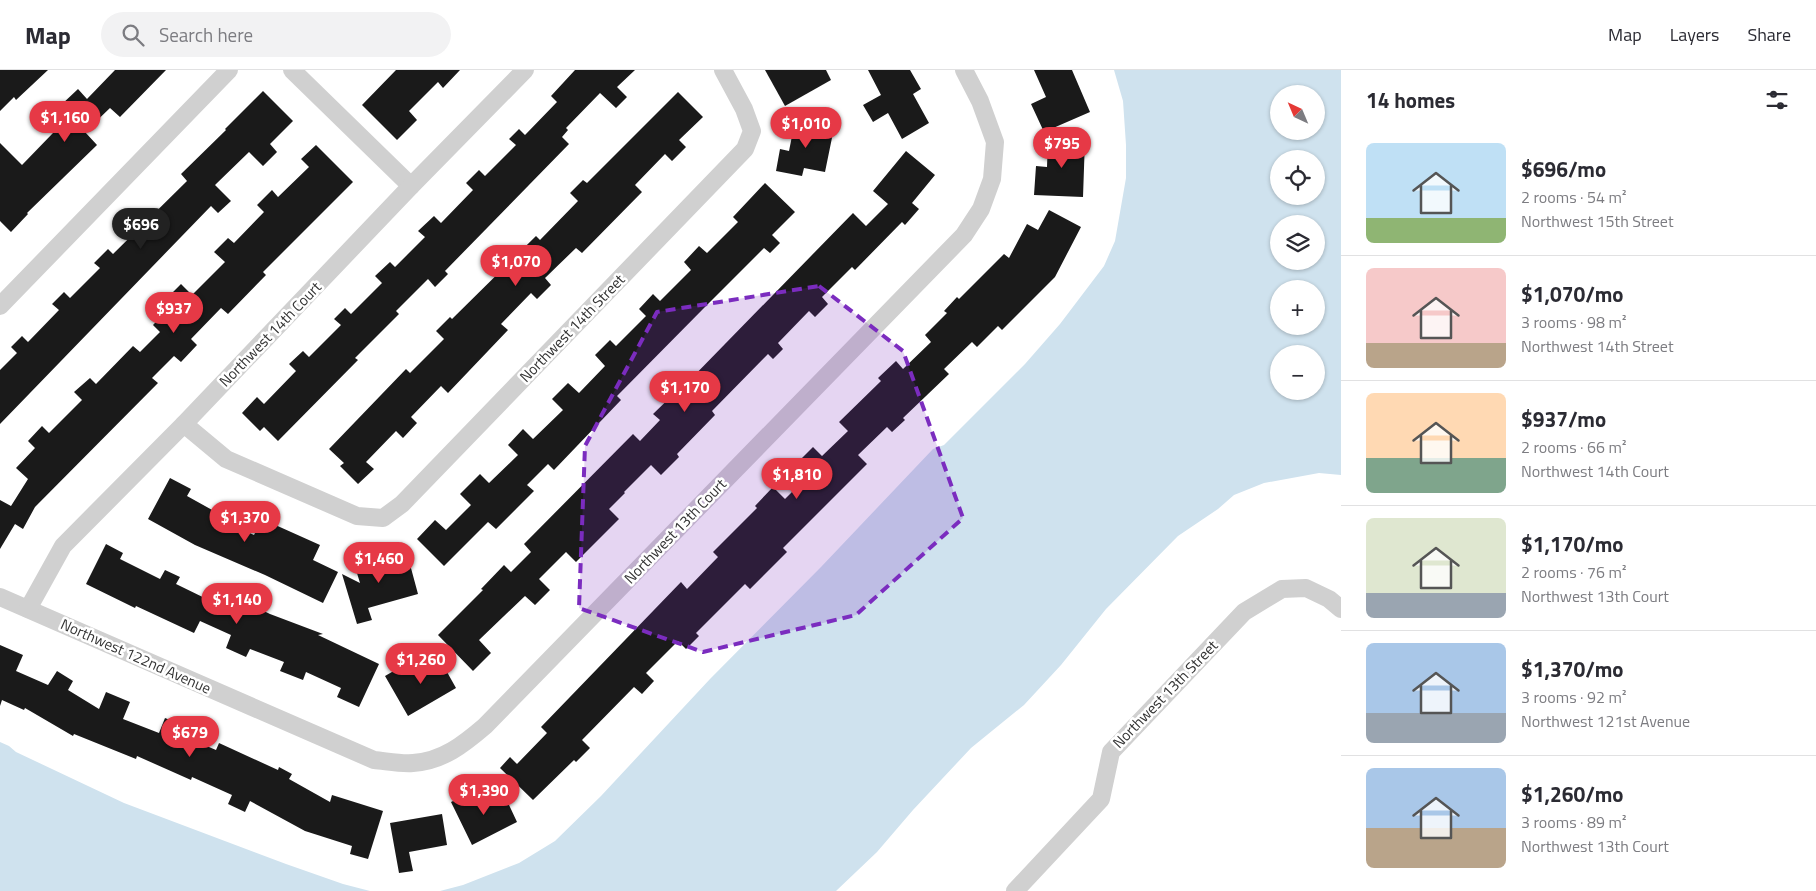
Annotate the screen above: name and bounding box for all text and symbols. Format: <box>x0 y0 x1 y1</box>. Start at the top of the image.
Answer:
search box <box>101 12 451 57</box>
text: Map <box>25 17 71 53</box>
text: Search here <box>159 20 253 49</box>
icon: search <box>119 21 147 49</box>
text: Map <box>1608 21 1642 48</box>
text: Layers <box>1670 21 1719 48</box>
text: Share <box>1747 21 1791 48</box>
text: 14 homes <box>1366 84 1455 116</box>
north arrow <box>1270 85 1325 140</box>
map controls <box>1270 85 1325 400</box>
icon: filters <box>1763 86 1791 114</box>
pin: $1,160 <box>24 100 106 143</box>
text: $1,160 <box>40 105 90 129</box>
pin: $1,010 <box>765 106 847 149</box>
text: $1,010 <box>781 111 831 135</box>
pin: $795 <box>1032 126 1092 169</box>
text: $795 <box>1044 131 1080 155</box>
button: locate <box>1270 150 1325 205</box>
text: $696/mo <box>1521 153 1606 185</box>
icon: home <box>1406 163 1466 223</box>
text: 2 rooms · 54 m² <box>1521 185 1626 209</box>
pin: $696 <box>111 208 171 250</box>
text: Northwest 15th Street <box>1521 209 1674 233</box>
text: $696 <box>123 212 159 236</box>
button: layers <box>1270 215 1325 270</box>
pin: $1,070 <box>475 244 557 287</box>
text: $1,070 <box>491 249 541 273</box>
street label: Northwest 14th Street <box>514 268 630 387</box>
street label: Northwest 14th Court <box>214 276 327 392</box>
text: $1,070/mo <box>1521 278 1623 310</box>
button: + <box>1270 280 1325 335</box>
icon: home <box>1406 288 1466 348</box>
pin: $937 <box>144 292 204 334</box>
text: $937 <box>156 296 192 320</box>
text: 3 rooms · 98 m² <box>1521 310 1626 334</box>
text: Northwest 14th Street <box>1521 334 1674 358</box>
button: − <box>1270 345 1325 400</box>
pin: $1,170 <box>644 370 726 413</box>
text: $1,170 <box>660 375 710 399</box>
text: $937/mo <box>1521 403 1606 435</box>
icon: home <box>1406 413 1466 473</box>
text: 2 rooms · 66 m² <box>1521 435 1626 459</box>
pin: $1,810 <box>756 458 838 500</box>
text: Northwest 14th Court <box>1521 459 1669 483</box>
text: $1,810 <box>772 462 822 486</box>
street label: Northwest 13th Court <box>619 473 732 589</box>
pin: $1,370 <box>204 500 286 543</box>
text: $1,370 <box>220 505 270 529</box>
text: $1,170/mo <box>1521 528 1623 560</box>
icon: home <box>1406 538 1466 598</box>
pin: $1,460 <box>338 542 420 584</box>
text: $1,460 <box>354 546 404 570</box>
text: 2 rooms · 76 m² <box>1521 560 1626 584</box>
pin: $1,140 <box>196 582 278 625</box>
text: Northwest 13th Court <box>1521 584 1669 608</box>
text: $1,140 <box>212 587 262 611</box>
street label: Northwest 122nd Avenue <box>57 612 215 700</box>
street label: Northwest 13th Street <box>1107 634 1223 753</box>
pin: $1,260 <box>380 642 462 685</box>
text: $1,260 <box>396 647 446 671</box>
text: $1,370/mo <box>1521 653 1623 685</box>
icon: home <box>1406 663 1466 723</box>
text: 3 rooms · 92 m² <box>1521 685 1626 709</box>
text: Northwest 121st Avenue <box>1521 709 1690 733</box>
pin: $679 <box>160 716 220 758</box>
text: $679 <box>172 720 208 744</box>
pin: $1,390 <box>443 774 525 816</box>
text: $1,390 <box>459 778 509 802</box>
text: $1,260/mo <box>1521 778 1623 810</box>
icon: home <box>1406 788 1466 848</box>
text: 3 rooms · 89 m² <box>1521 810 1626 834</box>
text: Northwest 13th Court <box>1521 834 1669 858</box>

